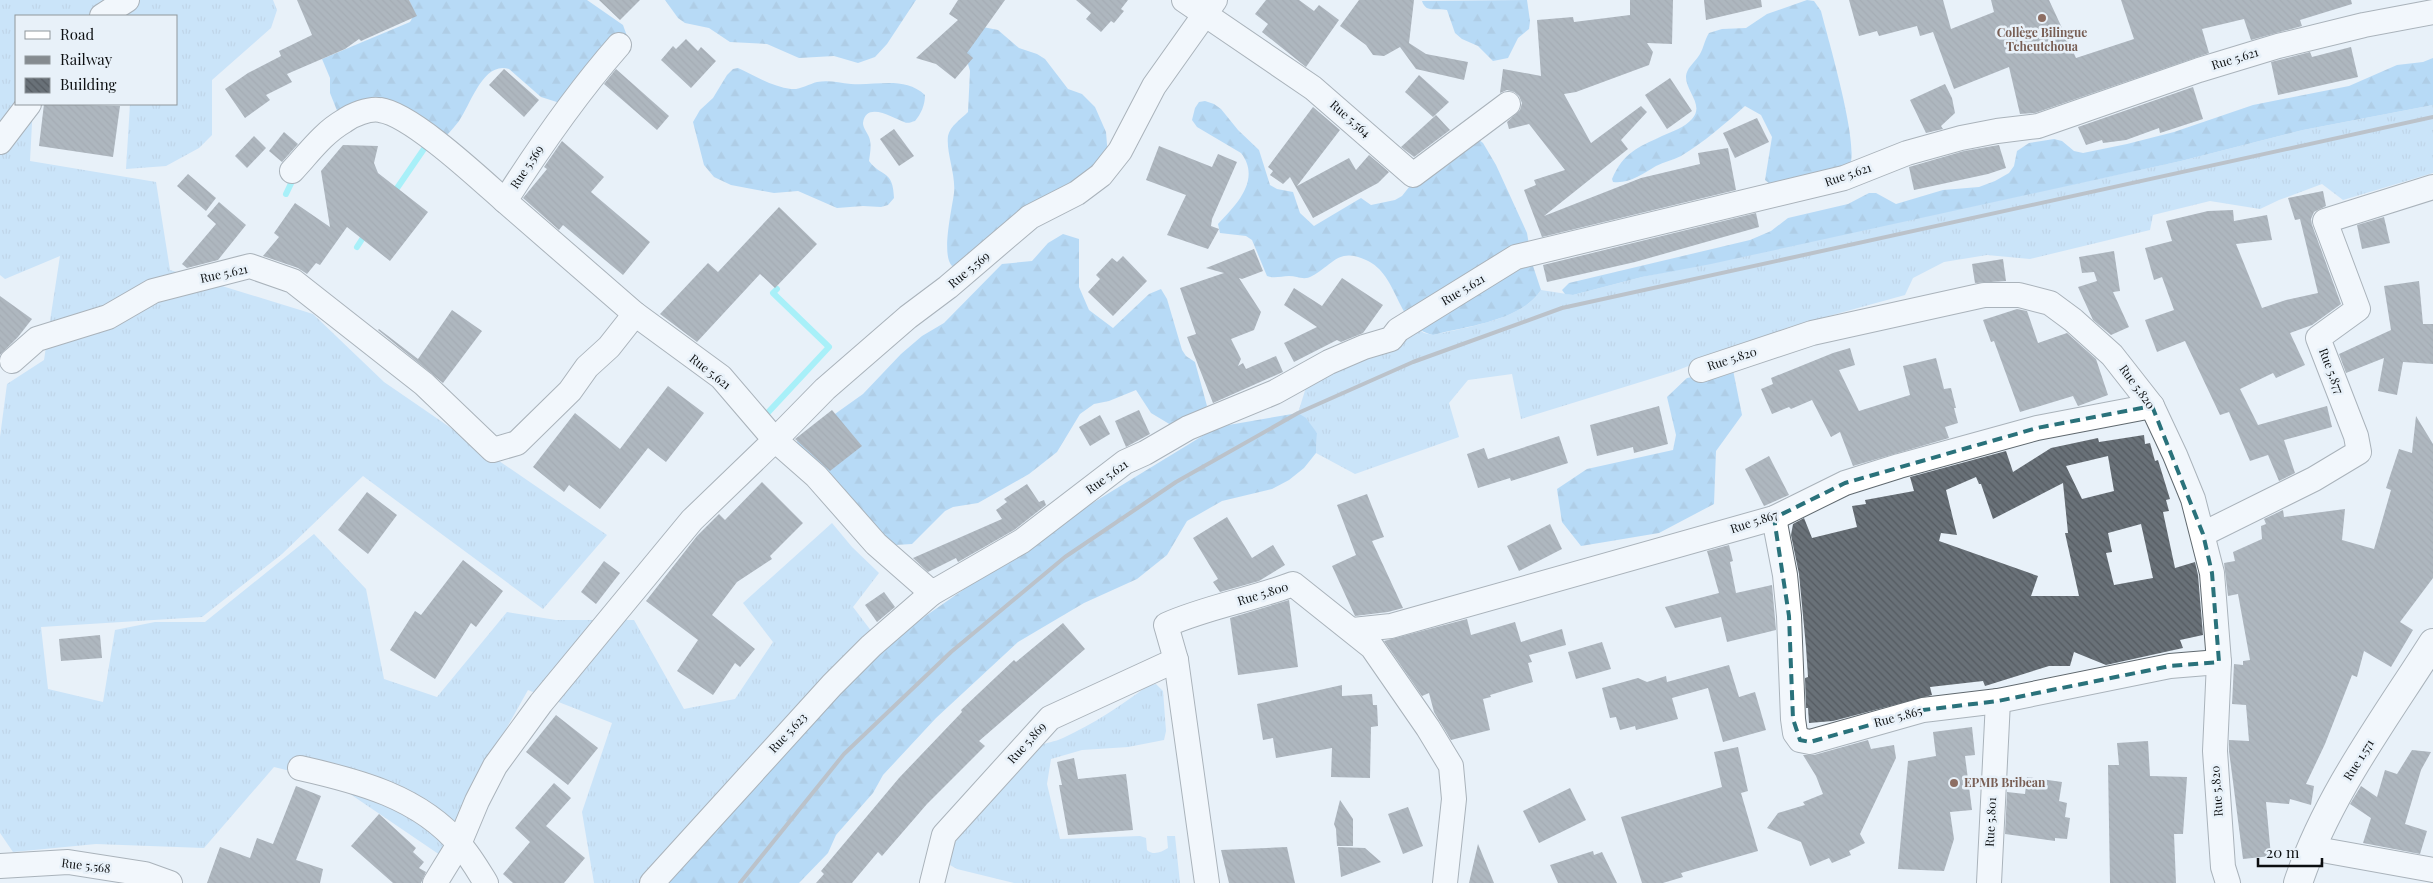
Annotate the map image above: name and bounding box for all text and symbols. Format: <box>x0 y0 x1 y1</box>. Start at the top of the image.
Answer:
marker: Collège Bilingue Tcheutchoua <box>2036 12 2048 24</box>
legend <box>15 15 178 105</box>
text: Road <box>60 24 94 44</box>
place label: Collège Bilingue Tcheutchoua <box>1997 24 2087 54</box>
street label: Rue 5.621 <box>2209 43 2261 73</box>
text: Railway <box>60 49 113 69</box>
text: Building <box>60 74 117 94</box>
street label: Rue 5.564 <box>1327 96 1374 140</box>
street label: Rue 5.569 <box>506 142 546 191</box>
street label: Rue 5.621 <box>1822 158 1874 189</box>
street label: Rue 5.569 <box>944 247 992 291</box>
street label: Rue 5.621 <box>199 260 250 286</box>
street label: Rue 5.621 <box>1438 270 1488 308</box>
street label: Rue 5.820 <box>1705 343 1758 374</box>
street label: Rue 5.877 <box>2316 345 2348 396</box>
street label: Rue 5.621 <box>687 350 735 393</box>
street label: Rue 5.820 <box>2116 361 2159 412</box>
street label: Rue 5.621 <box>1082 455 1131 497</box>
street label: Rue 5.867 <box>1728 506 1780 536</box>
street label: Rue 5.800 <box>1235 578 1290 608</box>
street label: Rue 5.865 <box>1872 702 1924 730</box>
street label: Rue 5.623 <box>765 709 810 756</box>
street label: Rue 5.869 <box>1003 718 1049 766</box>
street label: Rue 1.571 <box>2339 735 2377 783</box>
street label: Rue 5.820 <box>2206 765 2226 817</box>
place label: EPMB Bribean <box>1964 774 2046 790</box>
marker: EPMB Bribean <box>1948 777 1960 789</box>
street label: Rue 5.801 <box>1981 796 1999 847</box>
scale bar <box>2258 836 2322 868</box>
text: 20 m <box>2266 842 2300 862</box>
street label: Rue 5.568 <box>61 854 112 876</box>

